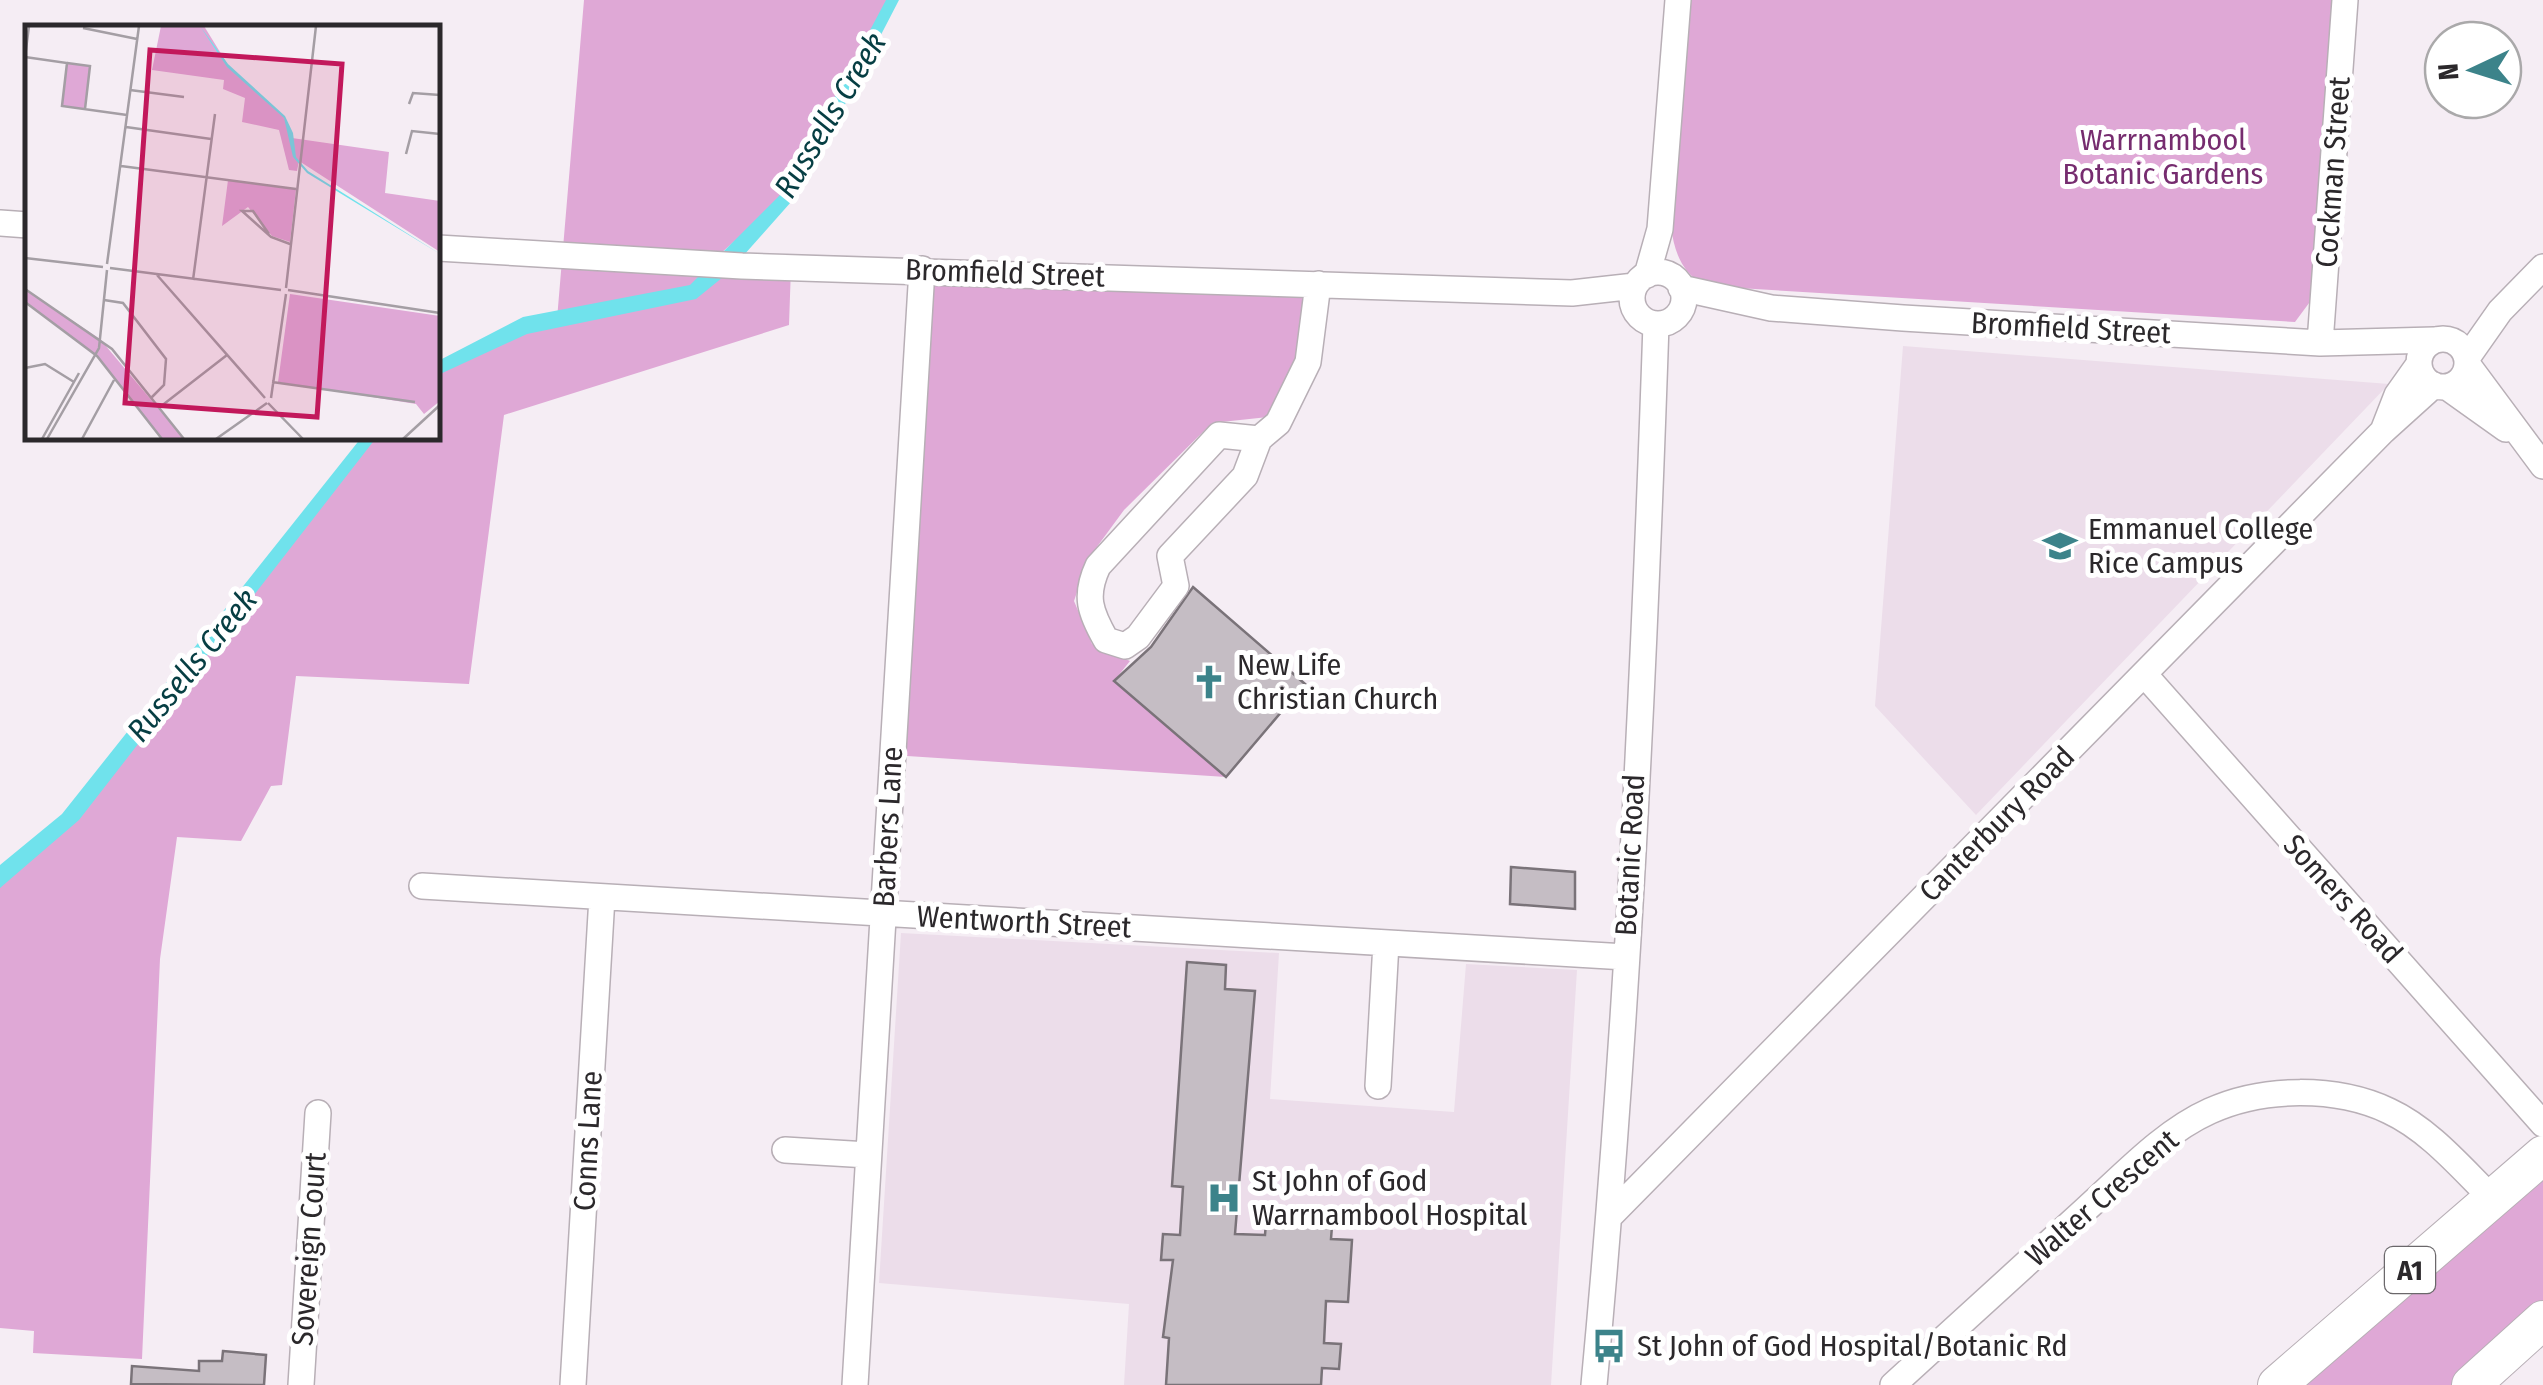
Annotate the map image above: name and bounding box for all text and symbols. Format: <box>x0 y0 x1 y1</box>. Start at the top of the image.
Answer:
north arrow <box>2423 20 2523 120</box>
inset map <box>25 25 440 440</box>
water label: Russells Creek <box>766 26 894 204</box>
text: N <box>2432 62 2466 81</box>
street label: Cockman Street <box>2308 75 2358 269</box>
park label: Warrnambool Botanic Gardens <box>2063 122 2263 192</box>
street label: Bromfield Street <box>904 252 1106 294</box>
street label: Bromfield Street <box>1970 305 2172 351</box>
place label: Emmanuel College Rice Campus <box>2088 511 2313 581</box>
school or university icon: Emmanuel College Rice Campus <box>2041 527 2079 565</box>
water label: Russells Creek <box>119 581 265 749</box>
place label: New Life Christian Church <box>1237 647 1438 717</box>
church icon: New Life Christian Church <box>1190 663 1228 701</box>
street label: Canterbury Road <box>1912 739 2082 909</box>
street label: Barbers Lane <box>866 746 910 908</box>
street label: Botanic Road <box>1608 773 1652 937</box>
street label: Somers Road <box>2276 827 2410 971</box>
street label: Wentworth Street <box>916 898 1132 946</box>
street label: Conns Lane <box>566 1070 610 1212</box>
street label: Walter Crescent <box>2018 1122 2186 1274</box>
street label: Sovereign Court <box>284 1151 334 1347</box>
place label: St John of God Warrnambool Hospital <box>1252 1163 1528 1233</box>
hospital icon: St John of God Warrnambool Hospital <box>1205 1179 1243 1217</box>
road number: A1 <box>2385 1247 2435 1293</box>
bus stop icon: St John of God Hospital/Botanic Rd <box>1590 1327 1628 1365</box>
place label: St John of God Hospital/Botanic Rd <box>1637 1328 2067 1364</box>

